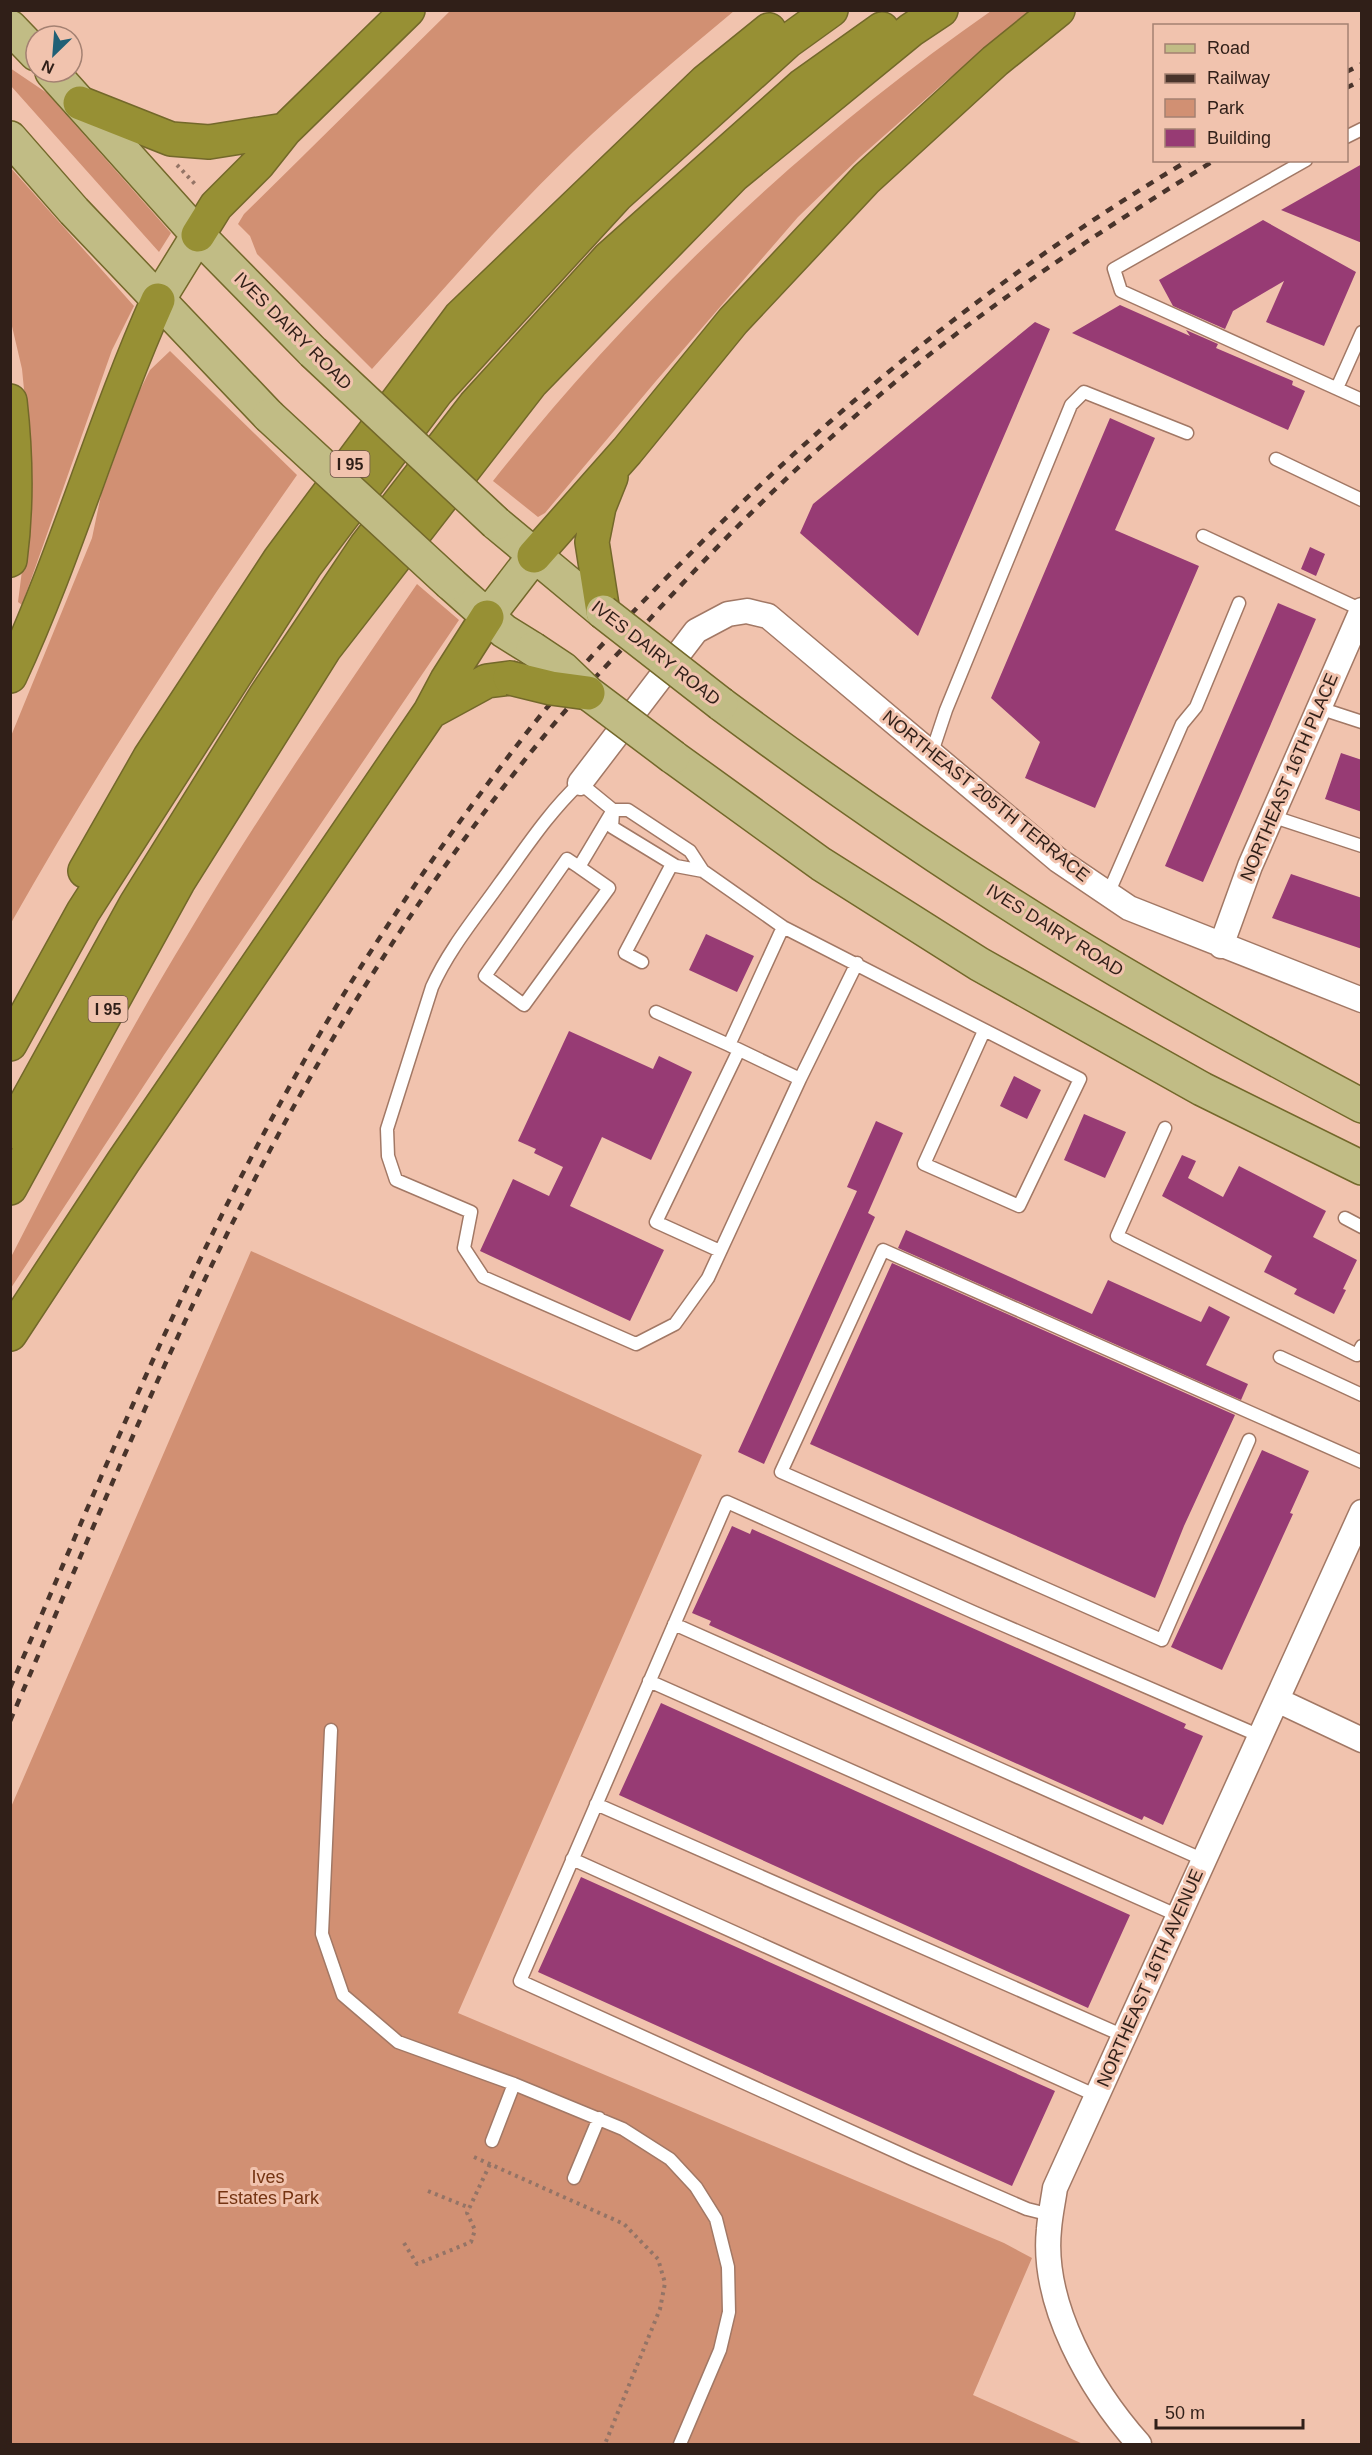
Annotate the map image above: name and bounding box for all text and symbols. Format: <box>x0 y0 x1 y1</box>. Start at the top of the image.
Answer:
north arrow <box>24 24 84 84</box>
legend <box>1153 24 1348 162</box>
text: Road <box>1207 38 1250 58</box>
text: N <box>39 57 57 77</box>
text: Railway <box>1207 68 1270 88</box>
text: Park <box>1207 98 1245 118</box>
text: Building <box>1207 128 1271 148</box>
street label: IVES DAIRY ROAD <box>230 268 356 394</box>
road number: I 95 <box>330 451 370 477</box>
street label: IVES DAIRY ROAD <box>588 597 724 709</box>
street label: NORTHEAST 16TH PLACE <box>1236 670 1342 884</box>
street label: NORTHEAST 205TH TERRACE <box>879 706 1093 886</box>
street label: IVES DAIRY ROAD <box>983 880 1127 980</box>
road number: I 95 <box>88 996 128 1022</box>
street label: NORTHEAST 16TH AVENUE <box>1093 1866 1207 2090</box>
park label: Ives Estates Park <box>217 2167 320 2208</box>
scale bar <box>1156 2392 1303 2430</box>
text: 50 m <box>1165 2403 1205 2423</box>

